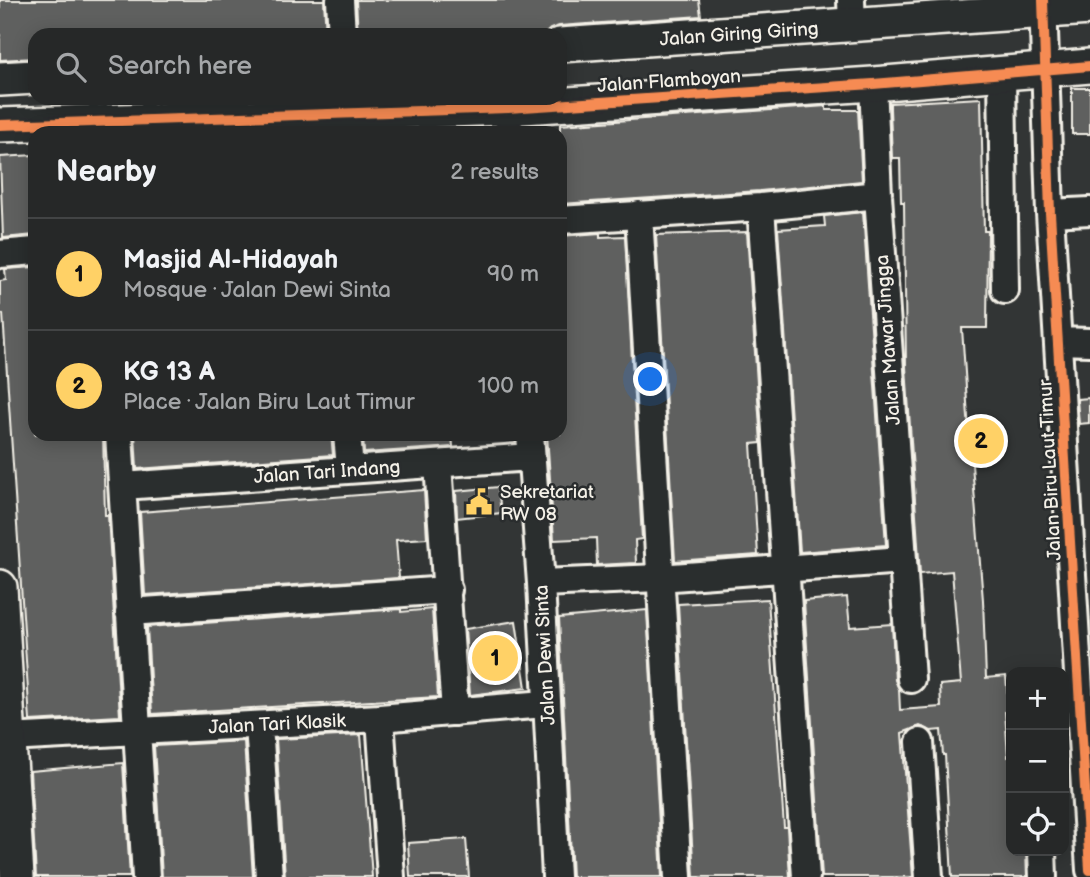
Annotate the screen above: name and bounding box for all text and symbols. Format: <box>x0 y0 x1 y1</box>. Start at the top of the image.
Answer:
street label: Jalan Giring Giring <box>659 17 819 52</box>
search box <box>28 28 567 105</box>
icon: search <box>52 48 90 86</box>
text: Search here <box>108 51 252 82</box>
street label: Jalan Flamboyan <box>597 65 742 98</box>
text: Nearby <box>56 154 156 190</box>
text: 2 results <box>450 158 539 186</box>
text: Masjid Al-Hidayah <box>123 245 338 276</box>
street label: Jalan Mawar Jingga <box>871 254 906 426</box>
text: 1 <box>74 260 84 288</box>
text: 90 m <box>487 260 539 288</box>
text: Mosque · Jalan Dewi Sinta <box>123 276 391 304</box>
text: KG 13 A <box>123 357 215 388</box>
your location <box>633 362 667 396</box>
text: 2 <box>72 372 86 400</box>
text: 100 m <box>478 372 539 400</box>
street label: Jalan Biru Laut Timur <box>1034 378 1067 561</box>
text: Place · Jalan Biru Laut Timur <box>123 388 415 416</box>
pin: 2 <box>958 415 1004 467</box>
street label: Jalan Tari Indang <box>253 456 401 489</box>
place label: Sekretariat RW 08 <box>500 481 594 526</box>
public building icon: Sekretariat RW 08 <box>464 487 494 517</box>
street label: Jalan Dewi Sinta <box>530 584 561 726</box>
pin: 1 <box>472 632 518 684</box>
map controls <box>1006 667 1069 856</box>
button: + <box>1006 667 1069 730</box>
street label: Jalan Tari Klasik <box>208 709 347 740</box>
button: − <box>1006 730 1069 793</box>
button: locate <box>1006 793 1069 856</box>

